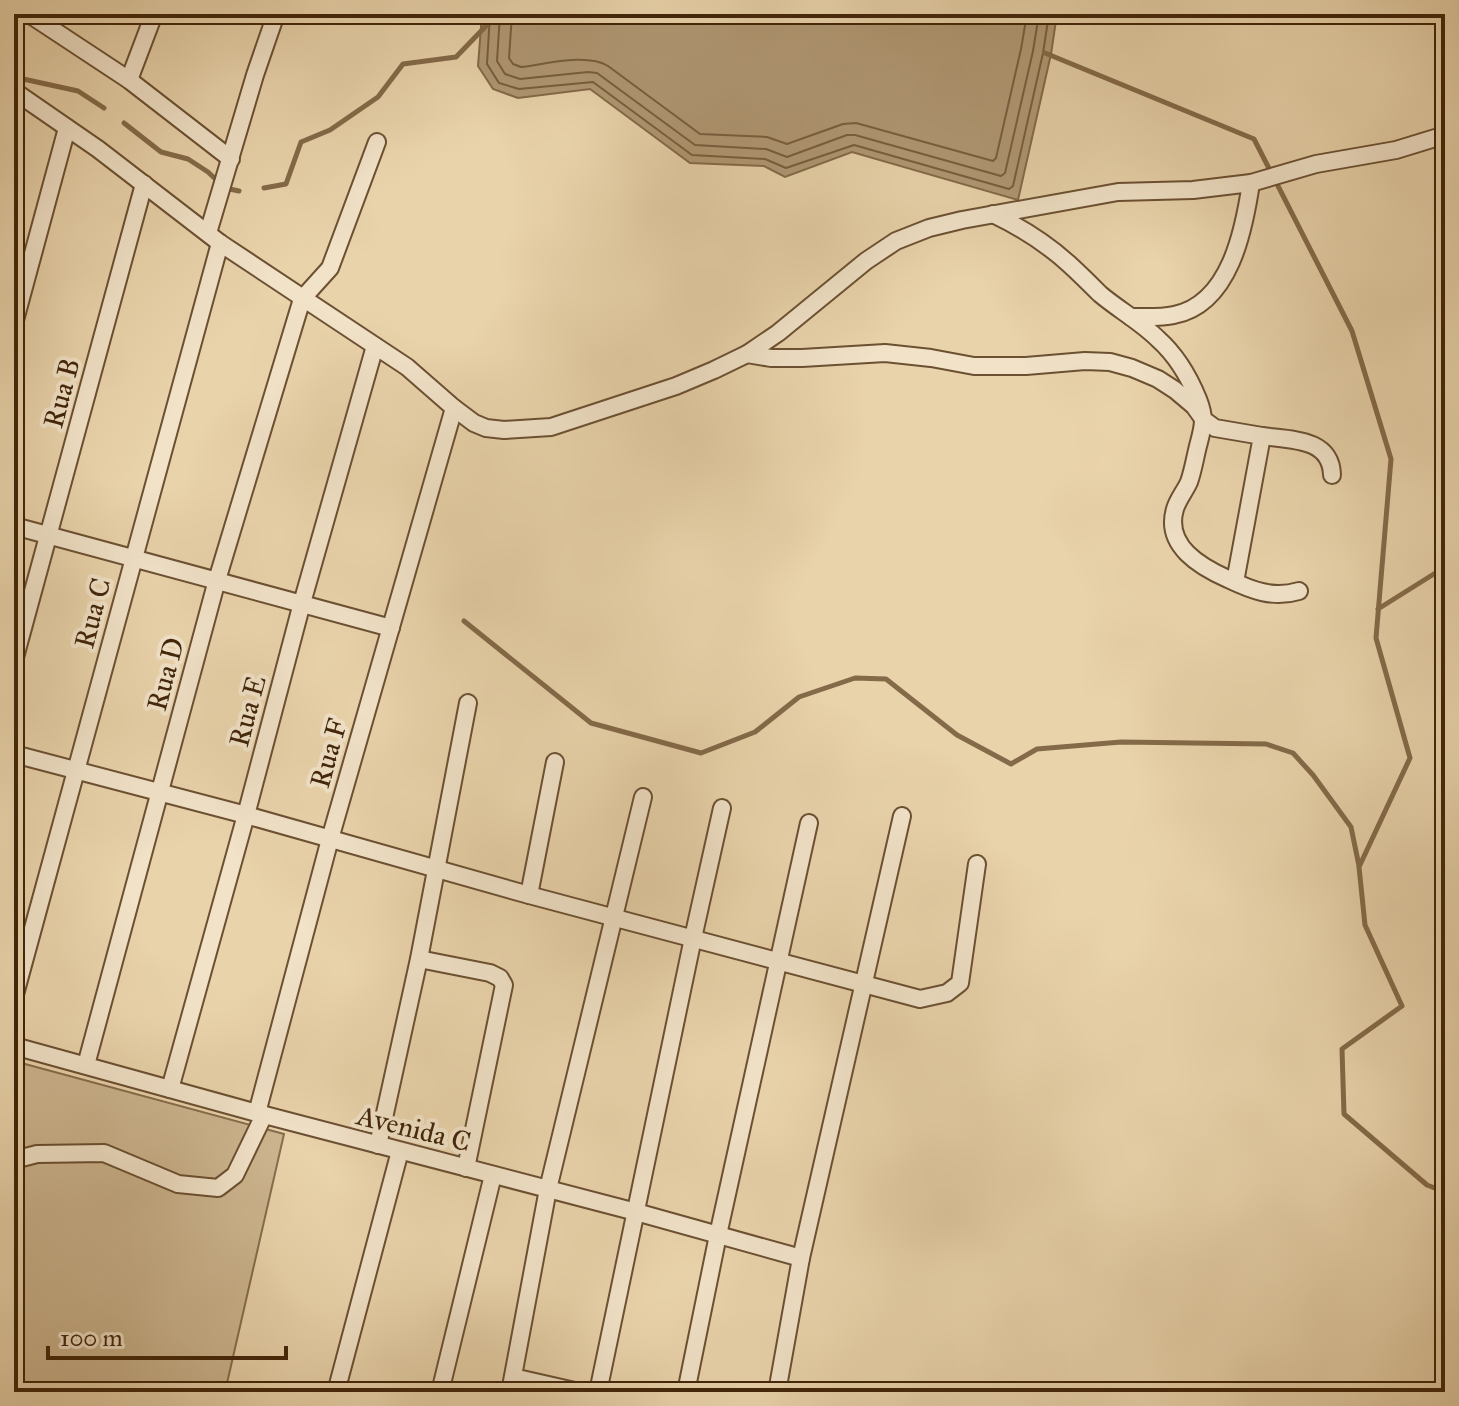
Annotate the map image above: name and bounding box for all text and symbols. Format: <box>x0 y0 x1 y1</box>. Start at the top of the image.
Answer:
street label: Rua B <box>35 354 88 432</box>
street label: Rua C <box>66 574 119 652</box>
street label: Rua D <box>139 634 192 715</box>
street label: Rua E <box>221 672 274 751</box>
street label: Rua F <box>302 714 355 792</box>
street label: Avenida C <box>352 1097 475 1160</box>
scale bar <box>48 1310 286 1360</box>
text: 100 m <box>60 1323 123 1353</box>

